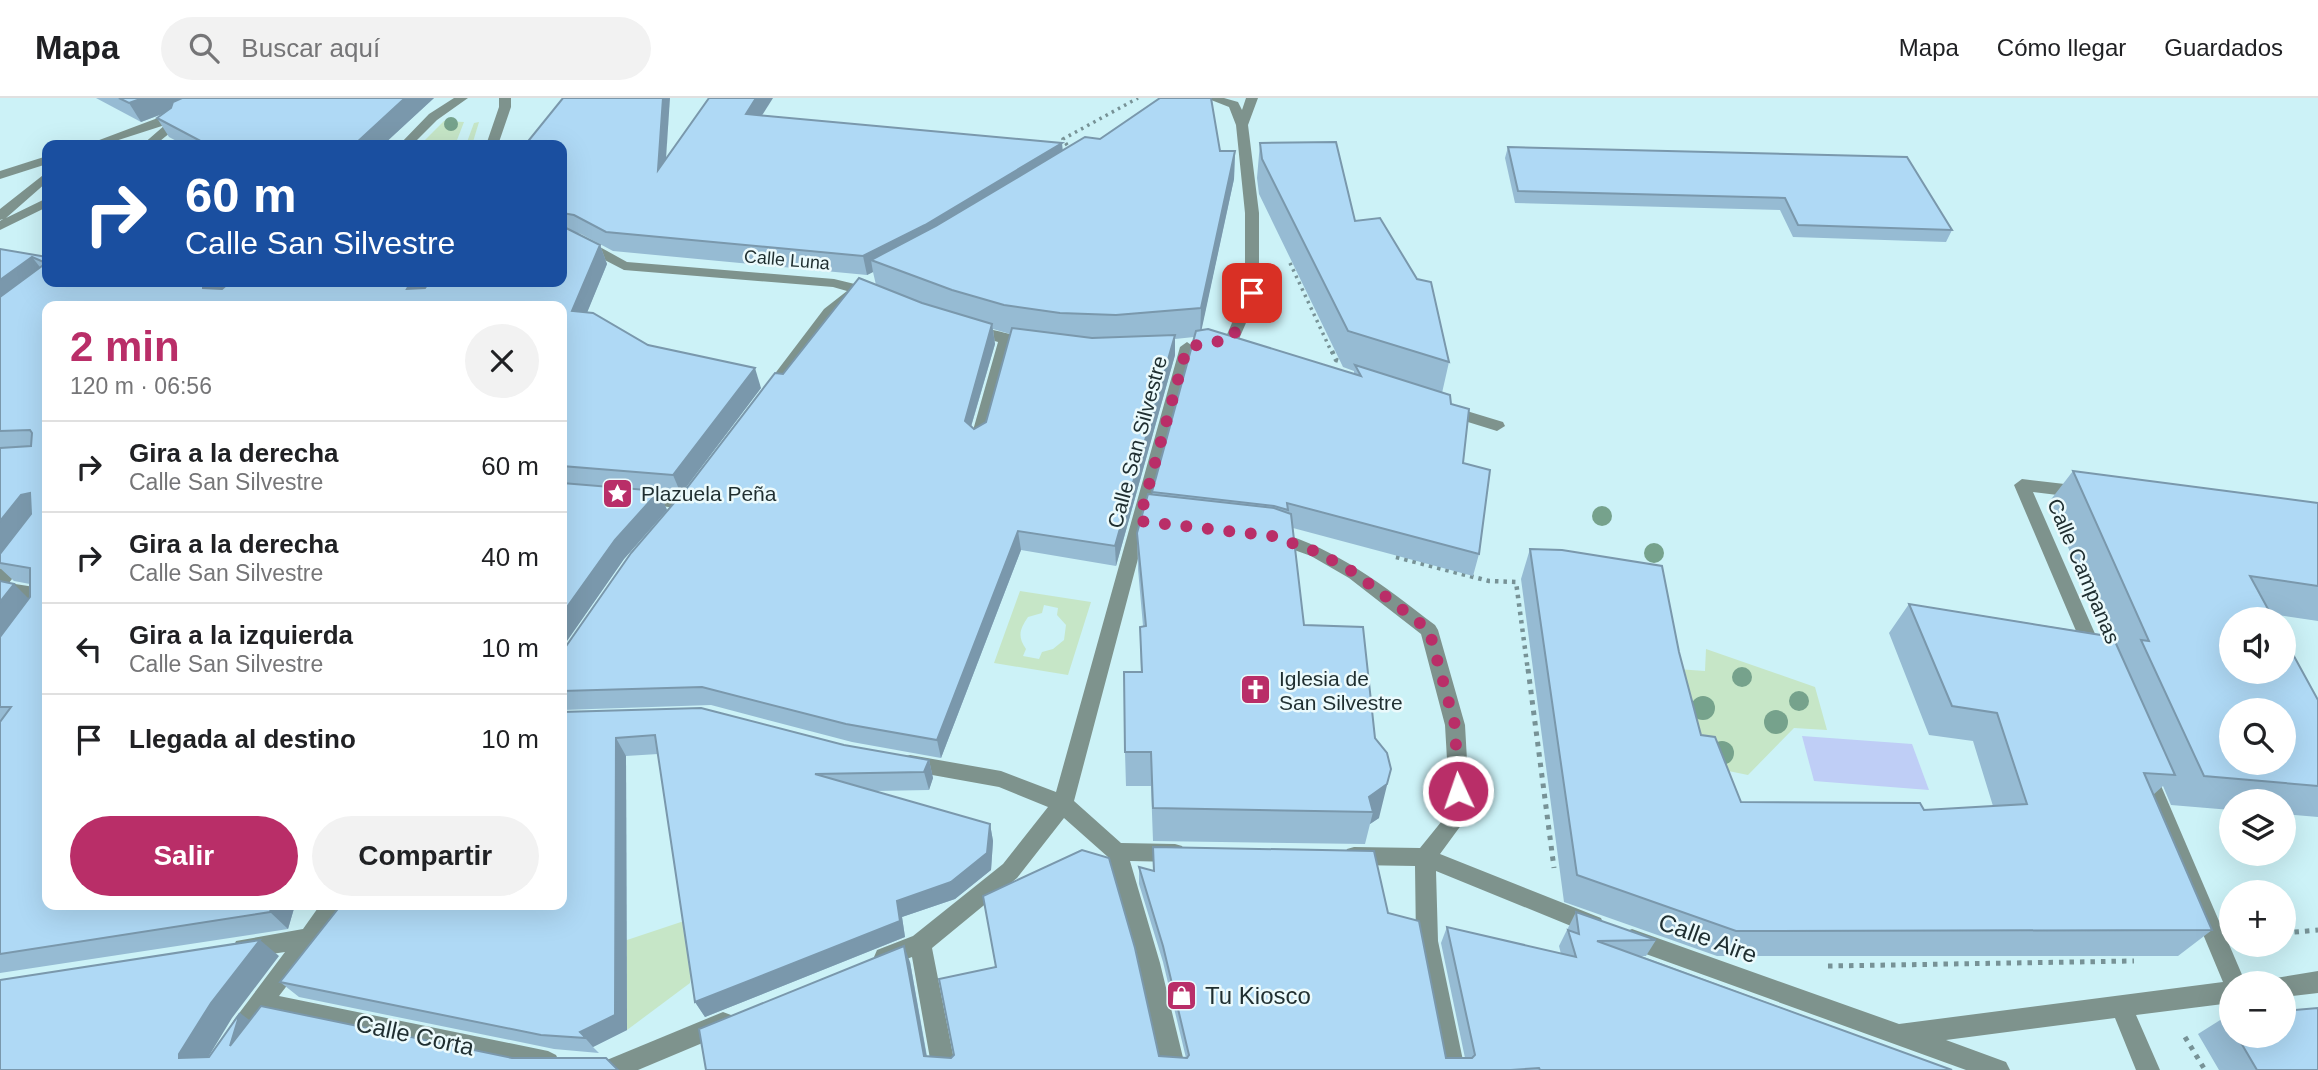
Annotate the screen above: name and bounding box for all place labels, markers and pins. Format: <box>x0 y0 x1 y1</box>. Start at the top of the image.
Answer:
pin <box>1222 263 1282 323</box>
place icon: Plazuela Peña <box>601 476 635 510</box>
place label: Plazuela Peña <box>641 482 777 505</box>
place label: Iglesia de San Silvestre <box>1279 667 1403 714</box>
church icon: Iglesia de San Silvestre <box>1239 673 1273 707</box>
shop icon: Tu Kiosco <box>1165 978 1199 1012</box>
place label: Tu Kiosco <box>1205 982 1311 1009</box>

